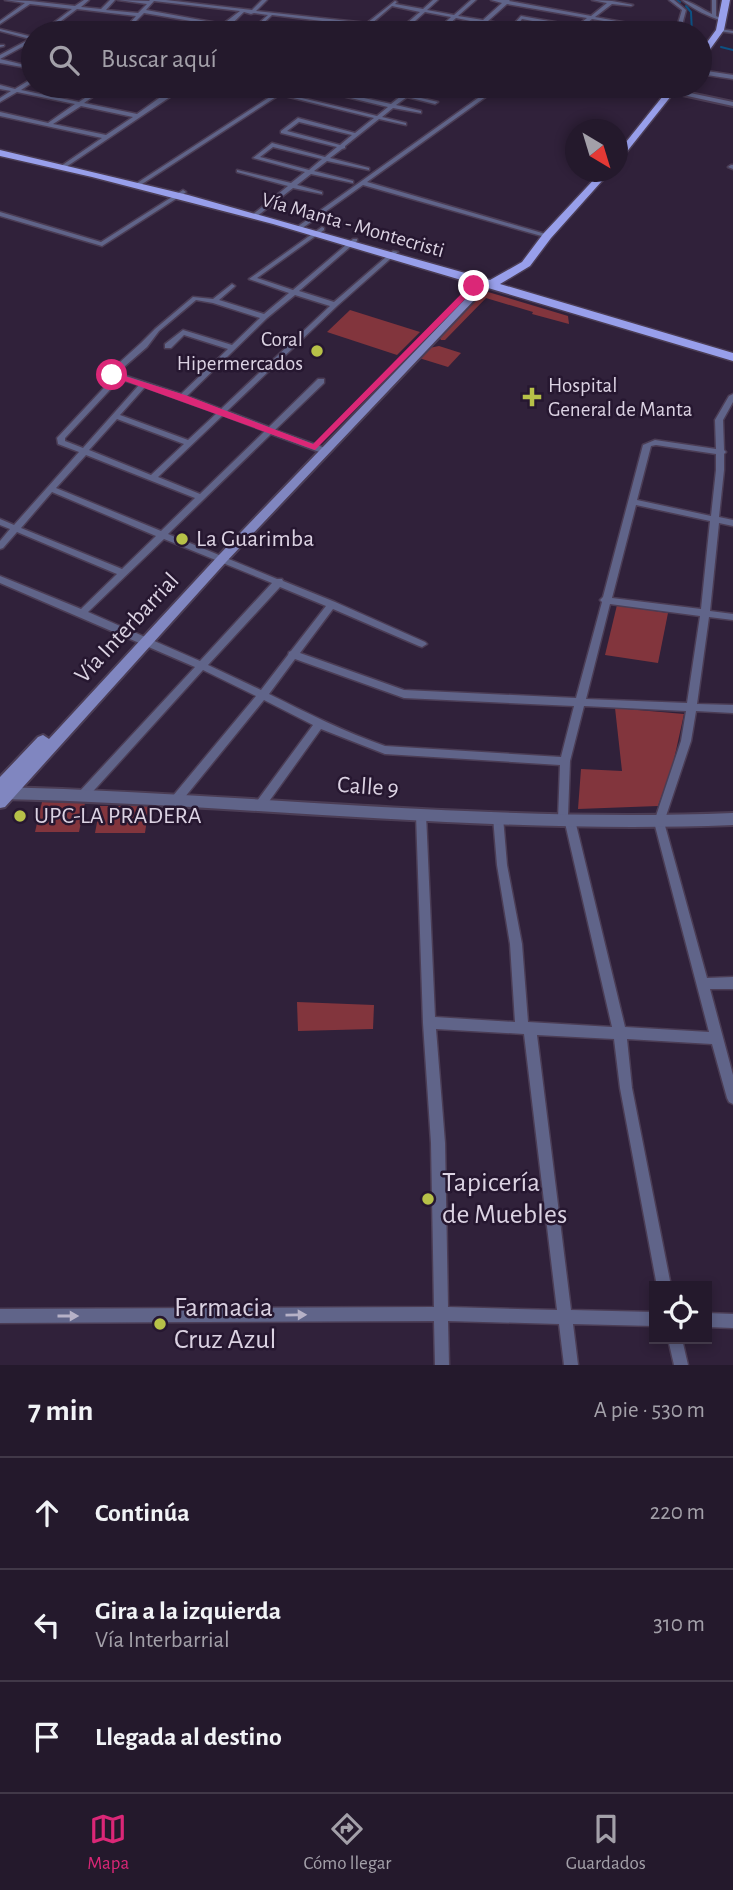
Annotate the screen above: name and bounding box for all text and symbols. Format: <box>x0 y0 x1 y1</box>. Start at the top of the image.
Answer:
search box <box>21 21 712 98</box>
icon: search <box>45 41 83 79</box>
text: Buscar aquí <box>101 46 217 72</box>
north arrow <box>565 119 628 182</box>
street label: Vía Manta - Montecristi <box>259 189 447 261</box>
route end <box>458 270 489 301</box>
place label: Coral Hipermercados <box>177 329 303 374</box>
marker: Coral Hipermercados <box>309 343 325 359</box>
route start <box>96 359 127 390</box>
place label: Hospital General de Manta <box>548 375 693 420</box>
marker: Hospital General de Manta <box>522 387 542 407</box>
place label: La Guarimba <box>196 527 314 551</box>
marker: La Guarimba <box>174 531 190 547</box>
street label: Vía Interbarrial <box>70 568 184 688</box>
street label: Calle 9 <box>336 773 400 801</box>
place label: UPC-LA PRADERA <box>34 804 202 828</box>
marker: UPC-LA PRADERA <box>12 808 28 824</box>
place label: Tapicería de Muebles <box>442 1169 567 1229</box>
marker: Tapicería de Muebles <box>420 1191 436 1207</box>
map controls <box>649 1281 712 1344</box>
button: locate <box>649 1281 712 1344</box>
place label: Farmacia Cruz Azul <box>174 1294 276 1354</box>
one-way arrow <box>285 1309 307 1321</box>
one-way arrow <box>57 1310 79 1322</box>
marker: Farmacia Cruz Azul <box>152 1316 168 1332</box>
text: 7 min <box>28 1396 93 1426</box>
text: A pie · 530 m <box>594 1399 705 1422</box>
icon: ahead <box>28 1494 66 1532</box>
text: Continúa <box>95 1500 190 1526</box>
text: 220 m <box>650 1501 705 1524</box>
text: Gira a la izquierda <box>95 1598 281 1624</box>
icon: left <box>28 1606 66 1644</box>
text: 310 m <box>653 1613 705 1636</box>
text: Vía Interbarrial <box>95 1629 230 1652</box>
icon: arrive <box>28 1718 66 1756</box>
text: Llegada al destino <box>95 1724 282 1750</box>
tab: Mapa <box>87 1810 129 1875</box>
tab: Cómo llegar <box>303 1810 391 1875</box>
tab: Guardados <box>566 1810 646 1875</box>

